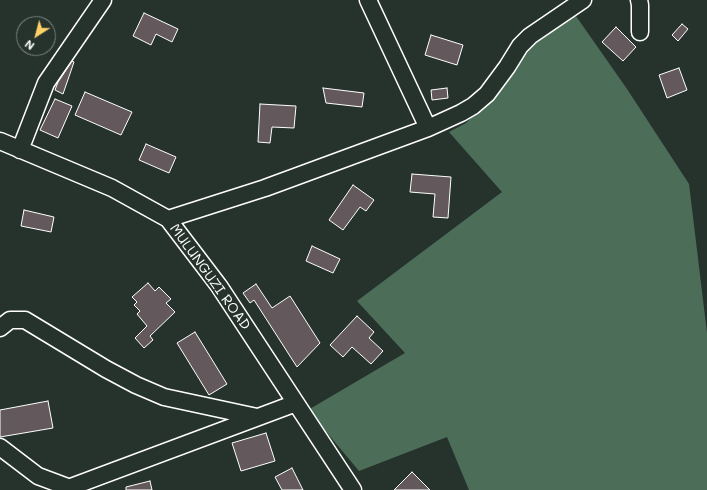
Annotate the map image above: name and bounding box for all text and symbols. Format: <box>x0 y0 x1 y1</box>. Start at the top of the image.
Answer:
north arrow <box>16 16 56 56</box>
text: N <box>21 37 37 54</box>
street label: MULUNGUZI ROAD <box>166 221 254 333</box>

